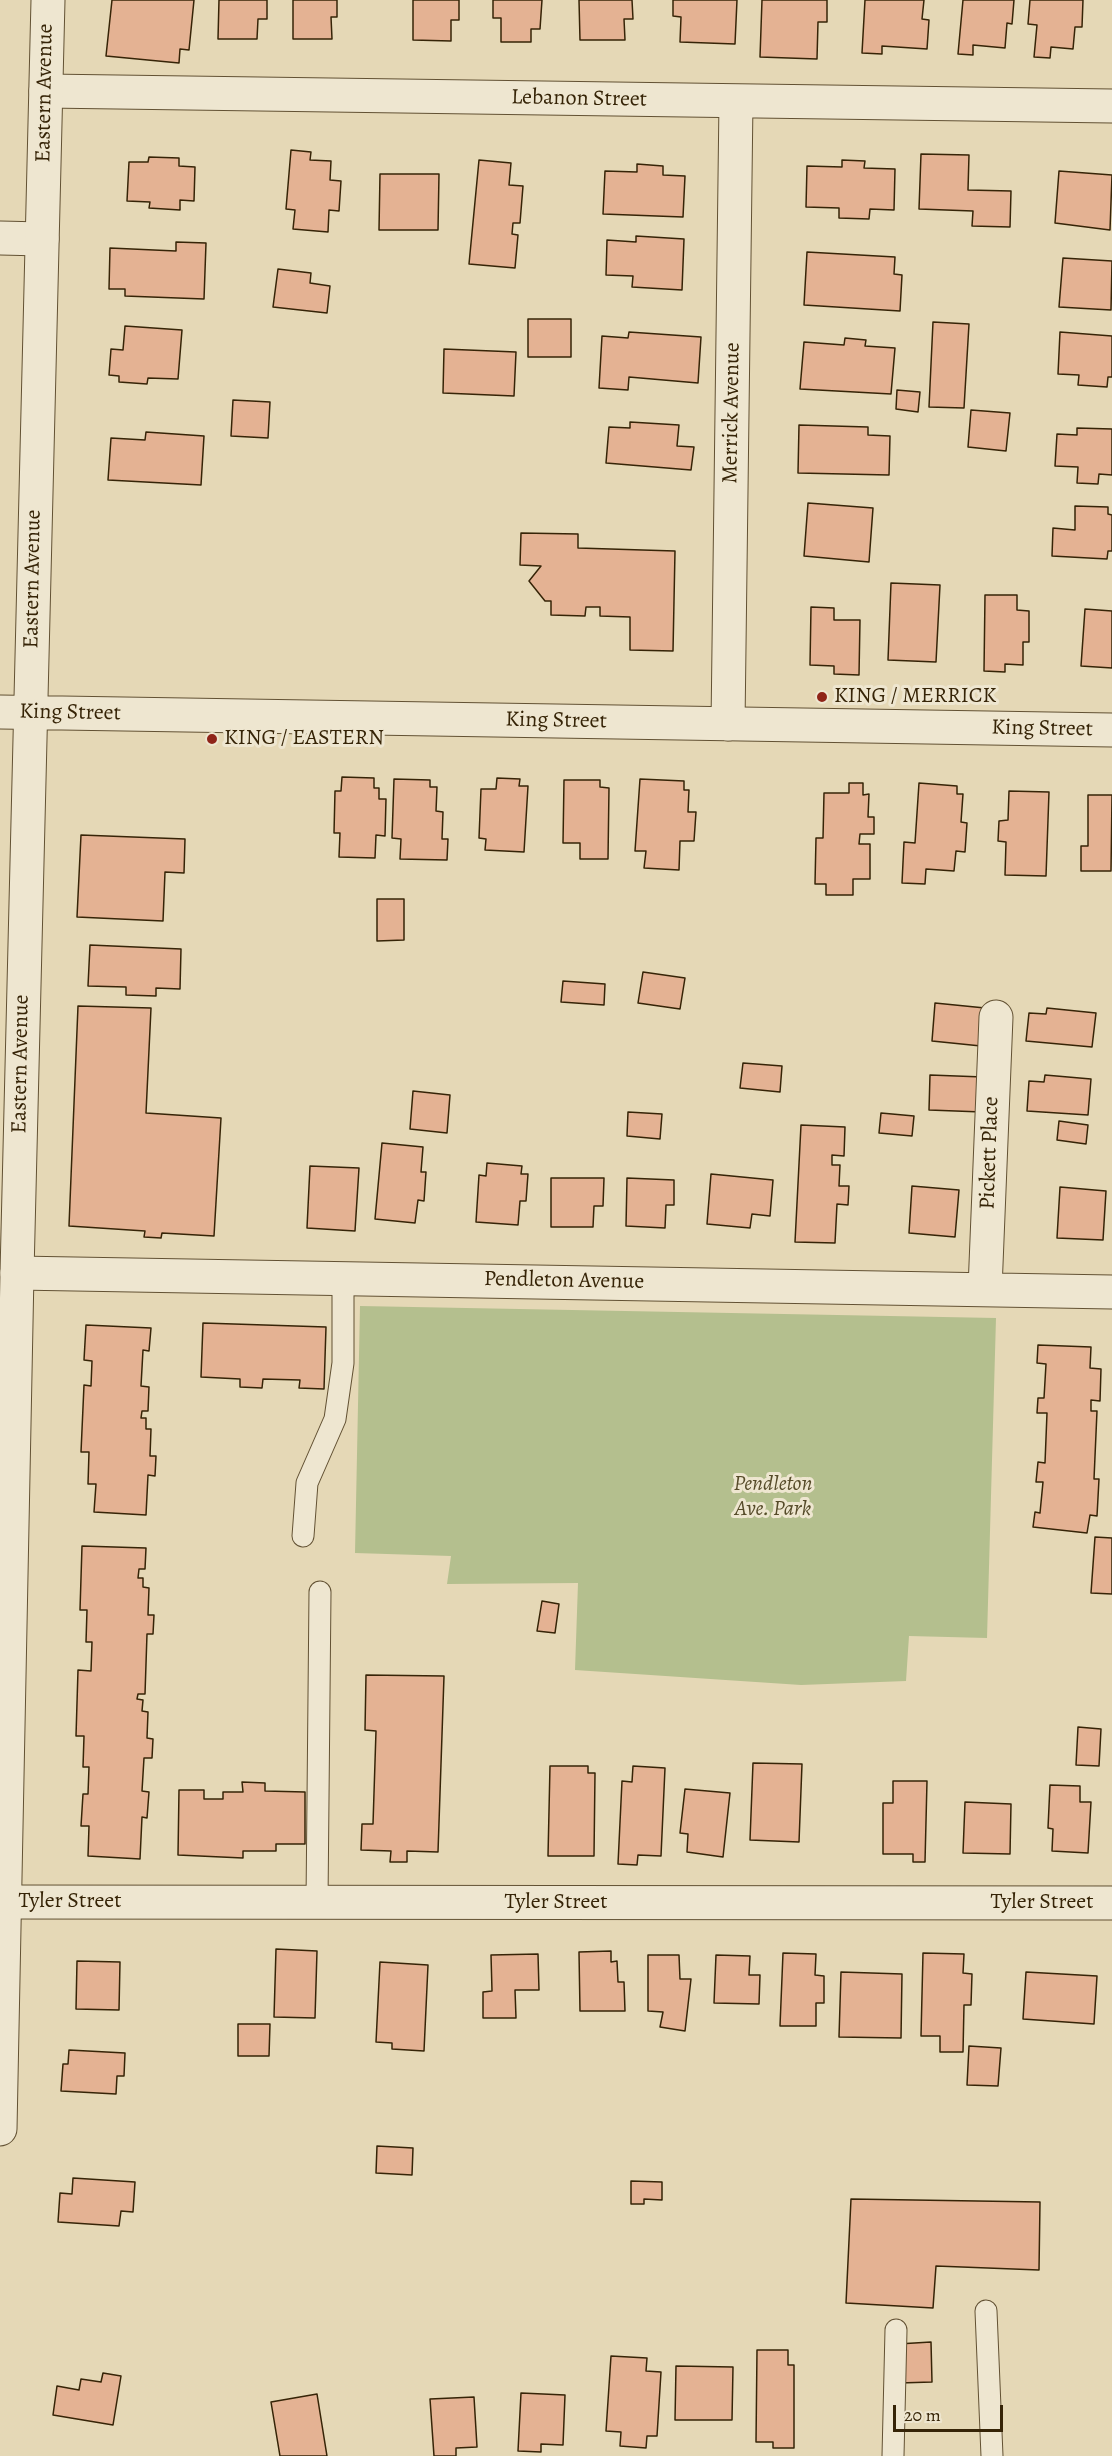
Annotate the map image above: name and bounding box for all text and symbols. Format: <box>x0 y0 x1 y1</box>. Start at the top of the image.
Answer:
street label: Eastern Avenue <box>31 23 59 163</box>
street label: Lebanon Street <box>511 85 647 113</box>
street label: Merrick Avenue <box>718 342 746 484</box>
street label: Eastern Avenue <box>19 509 47 649</box>
place label: KING / MERRICK <box>834 684 996 710</box>
marker: KING / MERRICK <box>815 690 829 704</box>
street label: King Street <box>19 699 121 727</box>
street label: King Street <box>505 707 607 735</box>
street label: King Street <box>991 715 1093 743</box>
place label: KING / EASTERN <box>224 726 384 752</box>
marker: KING / EASTERN <box>205 732 219 746</box>
street label: Eastern Avenue <box>7 994 35 1134</box>
street label: Pickett Place <box>975 1096 1005 1210</box>
street label: Pendleton Avenue <box>484 1266 644 1296</box>
park label: Pendleton Ave. Park <box>734 1472 812 1524</box>
street label: Tyler Street <box>19 1889 121 1915</box>
street label: Tyler Street <box>505 1890 607 1916</box>
street label: Tyler Street <box>991 1890 1093 1916</box>
scale bar <box>896 2393 1006 2431</box>
text: 20 m <box>904 2403 941 2427</box>

